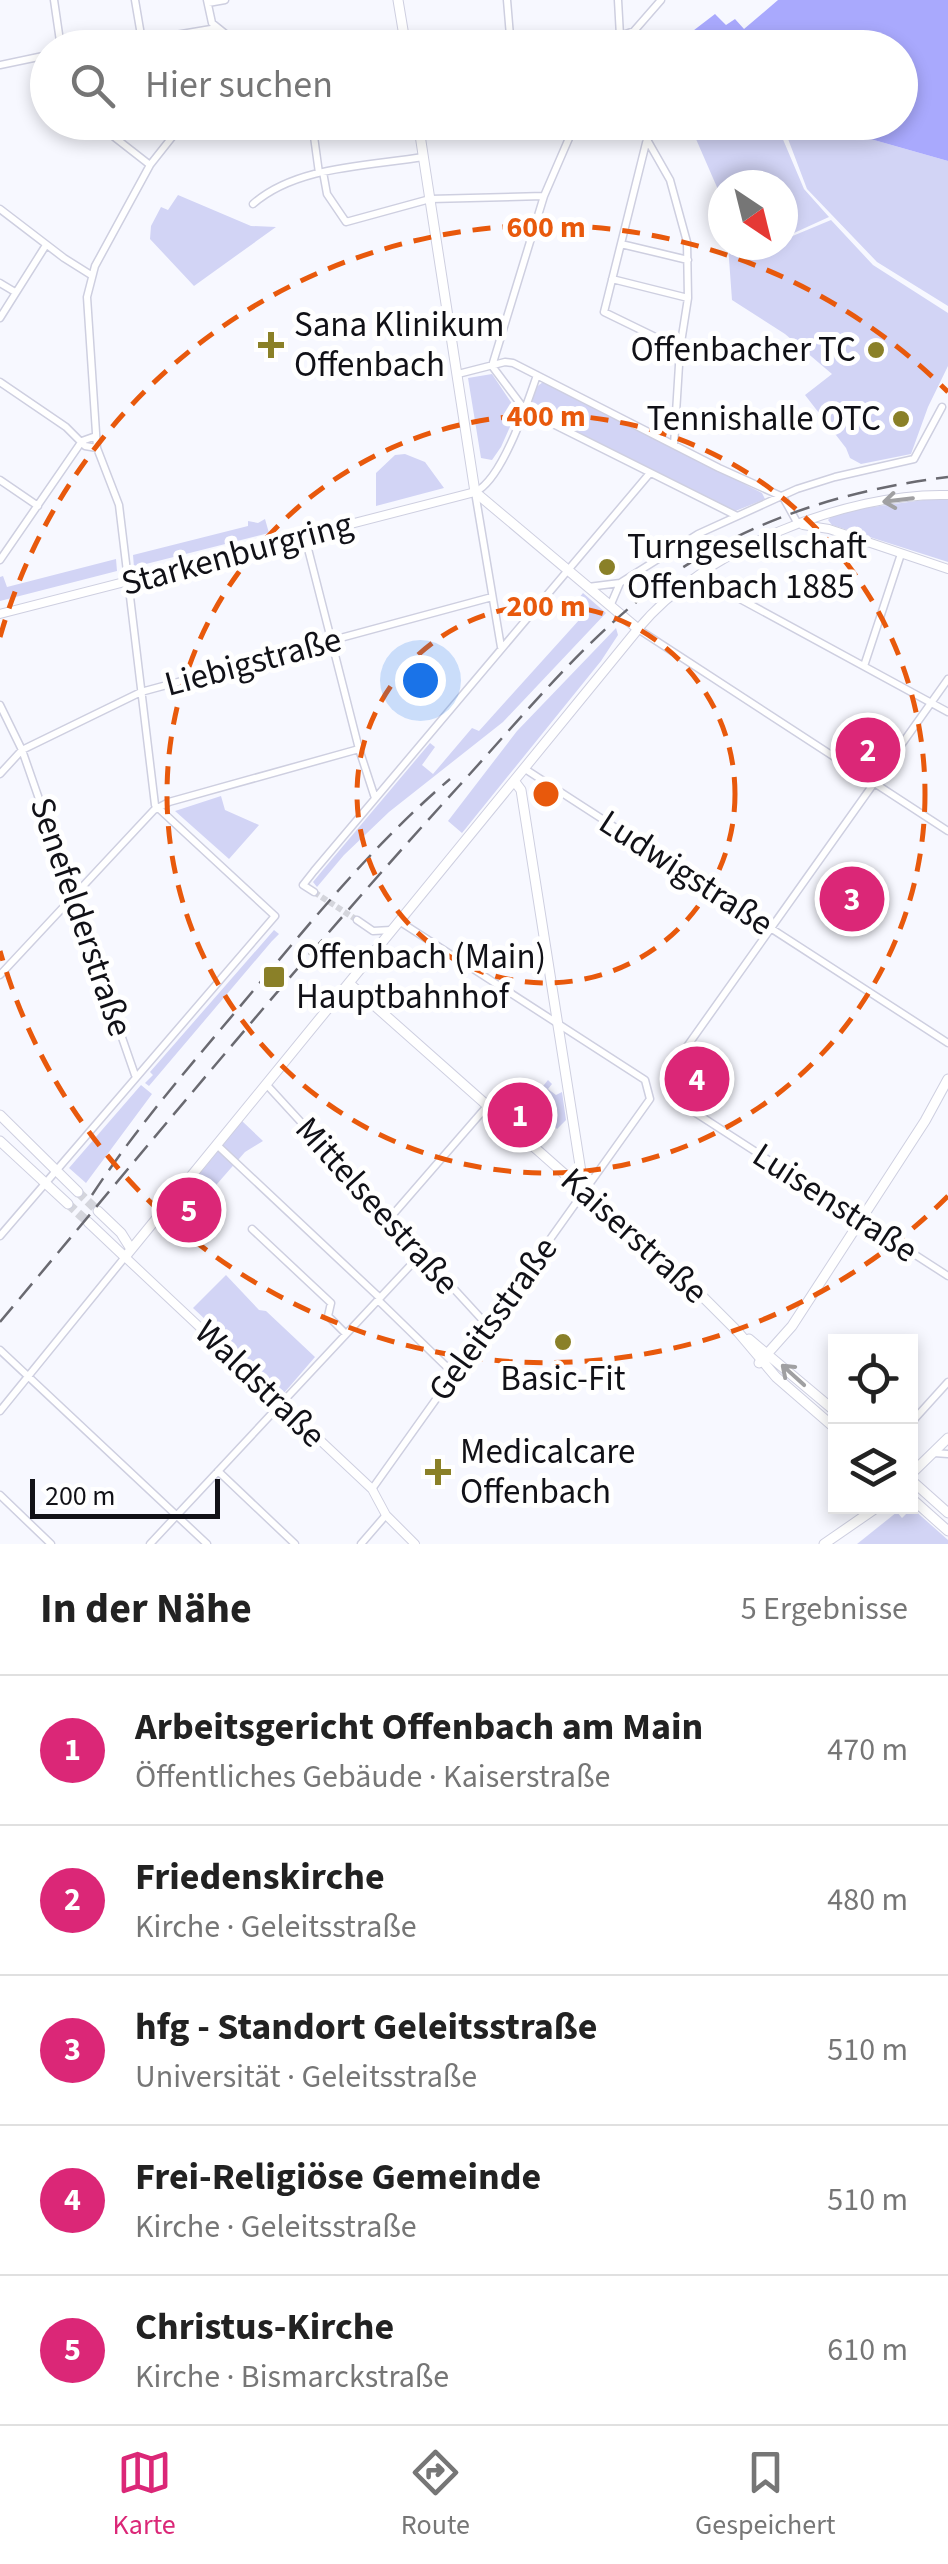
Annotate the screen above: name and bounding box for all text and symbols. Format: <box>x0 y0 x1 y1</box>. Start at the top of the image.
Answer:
search box <box>30 30 918 140</box>
icon: search <box>65 58 120 113</box>
text: Hier suchen <box>145 58 333 112</box>
north arrow <box>708 170 798 260</box>
text: 600 m <box>506 206 586 249</box>
place label: Sana Klinikum Offenbach <box>294 300 505 390</box>
place label: Offenbacher TC <box>630 325 856 375</box>
marker: Sana Klinikum Offenbach <box>258 332 284 358</box>
marker: Offenbacher TC <box>865 339 887 361</box>
place label: Tennishalle OTC <box>646 394 881 444</box>
text: 400 m <box>506 395 586 438</box>
marker: Tennishalle OTC <box>890 408 912 430</box>
one-way arrow <box>882 491 914 509</box>
street label: Starkenburgring <box>116 499 358 609</box>
place label: Turngesellschaft Offenbach 1885 <box>627 522 867 612</box>
marker: Turngesellschaft Offenbach 1885 <box>596 556 618 578</box>
text: 200 m <box>506 585 586 628</box>
street label: Liebigstraße <box>159 614 347 710</box>
your location <box>395 655 446 706</box>
pin: 2 <box>836 712 900 788</box>
centre of rings <box>528 776 564 812</box>
street label: Senefelderstraße <box>17 791 145 1043</box>
street label: Ludwigstraße <box>589 798 783 948</box>
pin: 3 <box>820 862 884 936</box>
place label: Offenbach (Main) Hauptbahnhof <box>296 932 546 1022</box>
marker: Offenbach (Main) Hauptbahnhof <box>261 964 287 990</box>
pin: 4 <box>664 1042 730 1116</box>
pin: 1 <box>488 1078 552 1152</box>
street label: Mittelseestraße <box>283 1106 471 1306</box>
street label: Luisenstraße <box>743 1131 927 1275</box>
street label: Kaiserstraße <box>549 1156 719 1316</box>
pin: 5 <box>156 1172 222 1248</box>
street label: Geleitsstraße <box>416 1227 570 1411</box>
street label: Waldstraße <box>183 1309 337 1459</box>
marker: Basic-Fit <box>552 1331 574 1353</box>
map controls <box>828 1334 918 1514</box>
button: locate <box>828 1334 918 1424</box>
place label: Basic-Fit <box>500 1354 626 1404</box>
one-way arrow <box>781 1364 806 1387</box>
button: layers <box>828 1424 918 1514</box>
place label: Medicalcare Offenbach <box>460 1427 635 1517</box>
marker: Medicalcare Offenbach <box>425 1459 451 1485</box>
scale bar <box>30 1474 220 1518</box>
text: 200 m <box>45 1476 116 1516</box>
text: In der Nähe <box>40 1579 252 1639</box>
text: 5 Ergebnisse <box>741 1586 908 1632</box>
text: Arbeitsgericht Offenbach am Main <box>135 1700 703 1754</box>
text: 1 <box>64 1727 81 1773</box>
text: 470 m <box>827 1727 908 1773</box>
text: Öffentliches Gebäude · Kaiserstraße <box>135 1754 610 1800</box>
text: Friedenskirche <box>135 1850 385 1904</box>
text: 2 <box>64 1877 81 1923</box>
text: 480 m <box>827 1877 908 1923</box>
text: Kirche · Geleitsstraße <box>135 1904 417 1950</box>
text: hfg - Standort Geleitsstraße <box>135 2000 597 2054</box>
text: 3 <box>64 2027 81 2073</box>
text: 510 m <box>827 2027 908 2073</box>
text: Universität · Geleitsstraße <box>135 2054 477 2100</box>
text: Frei-Religiöse Gemeinde <box>135 2150 541 2204</box>
text: 4 <box>64 2177 81 2223</box>
text: 510 m <box>827 2177 908 2223</box>
text: Kirche · Geleitsstraße <box>135 2204 417 2250</box>
text: Christus-Kirche <box>135 2300 394 2354</box>
text: 5 <box>64 2327 81 2373</box>
text: 610 m <box>827 2327 908 2373</box>
text: Kirche · Bismarckstraße <box>135 2354 449 2400</box>
tab: Karte <box>113 2445 176 2545</box>
tab: Route <box>401 2445 470 2545</box>
tab: Gespeichert <box>695 2445 835 2545</box>

